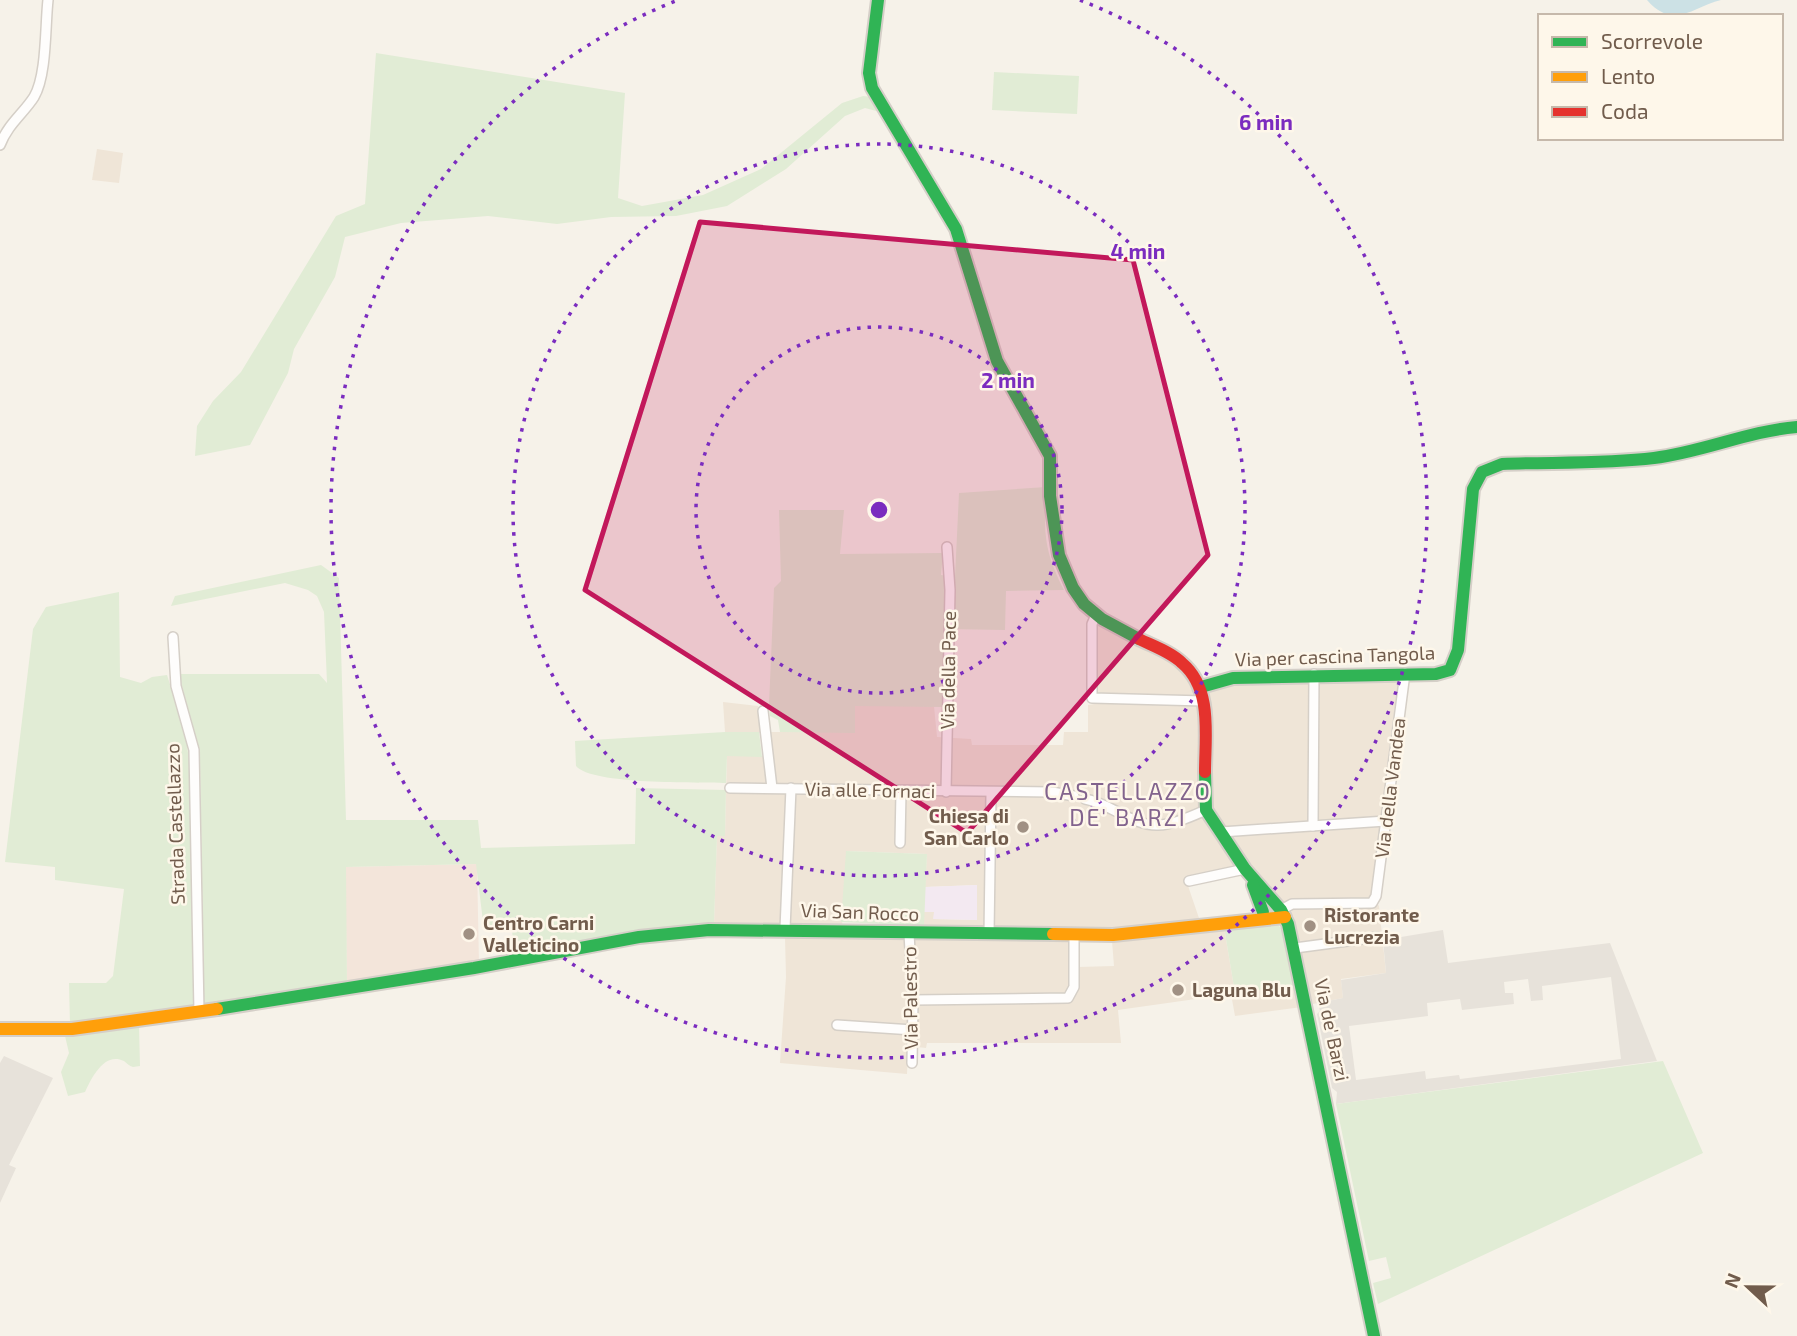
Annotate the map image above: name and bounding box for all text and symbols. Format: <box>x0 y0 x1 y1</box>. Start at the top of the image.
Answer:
legend <box>1538 14 1783 140</box>
text: Scorrevole <box>1601 28 1703 53</box>
text: Lento <box>1601 63 1655 88</box>
text: Coda <box>1601 98 1648 123</box>
text: 6 min <box>1239 109 1293 134</box>
text: 4 min <box>1111 238 1165 263</box>
text: 2 min <box>981 367 1035 392</box>
centre of rings <box>867 498 891 522</box>
street label: Via della Pace <box>935 610 960 730</box>
street label: Via per cascina Tangola <box>1234 641 1436 670</box>
street label: Via della Vandea <box>1369 716 1410 860</box>
street label: Strada Castellazzo <box>160 743 189 905</box>
street label: Via alle Fornaci <box>804 777 936 802</box>
district label: CASTELLAZZO DE' BARZI <box>1044 777 1212 831</box>
place label: Chiesa di San Carlo <box>924 804 1009 849</box>
marker: Chiesa di San Carlo <box>1015 819 1031 835</box>
street label: Via San Rocco <box>800 898 920 925</box>
place label: Ristorante Lucrezia <box>1324 903 1420 948</box>
place label: Centro Carni Valleticino <box>483 911 594 956</box>
marker: Ristorante Lucrezia <box>1302 918 1318 934</box>
marker: Centro Carni Valleticino <box>461 926 477 942</box>
street label: Via Palestro <box>897 946 922 1050</box>
street label: Via de' Barzi <box>1310 977 1355 1083</box>
place label: Laguna Blu <box>1192 978 1291 1001</box>
marker: Laguna Blu <box>1170 982 1186 998</box>
north arrow <box>1713 1252 1783 1322</box>
text: N <box>1719 1270 1745 1291</box>

